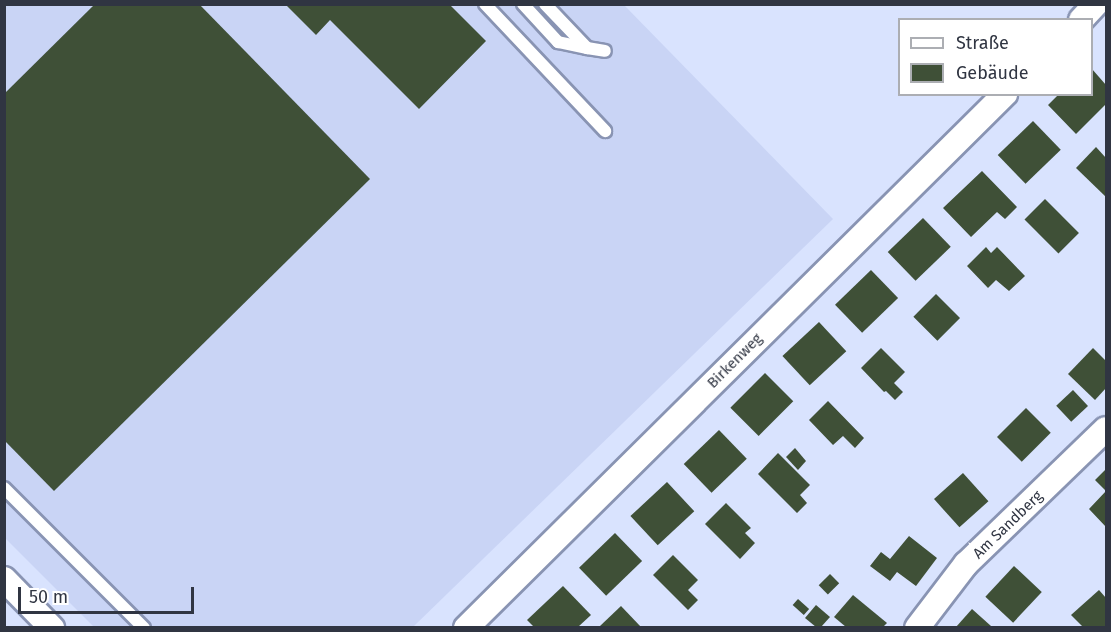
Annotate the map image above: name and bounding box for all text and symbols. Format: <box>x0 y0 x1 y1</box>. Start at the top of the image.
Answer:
legend <box>898 18 1093 96</box>
text: Straße <box>956 32 1009 54</box>
text: Gebäude <box>956 62 1029 84</box>
street label: Birkenweg <box>704 330 766 392</box>
street label: Am Sandberg <box>969 487 1047 563</box>
scale bar <box>21 575 196 613</box>
text: 50 m <box>29 586 68 608</box>

